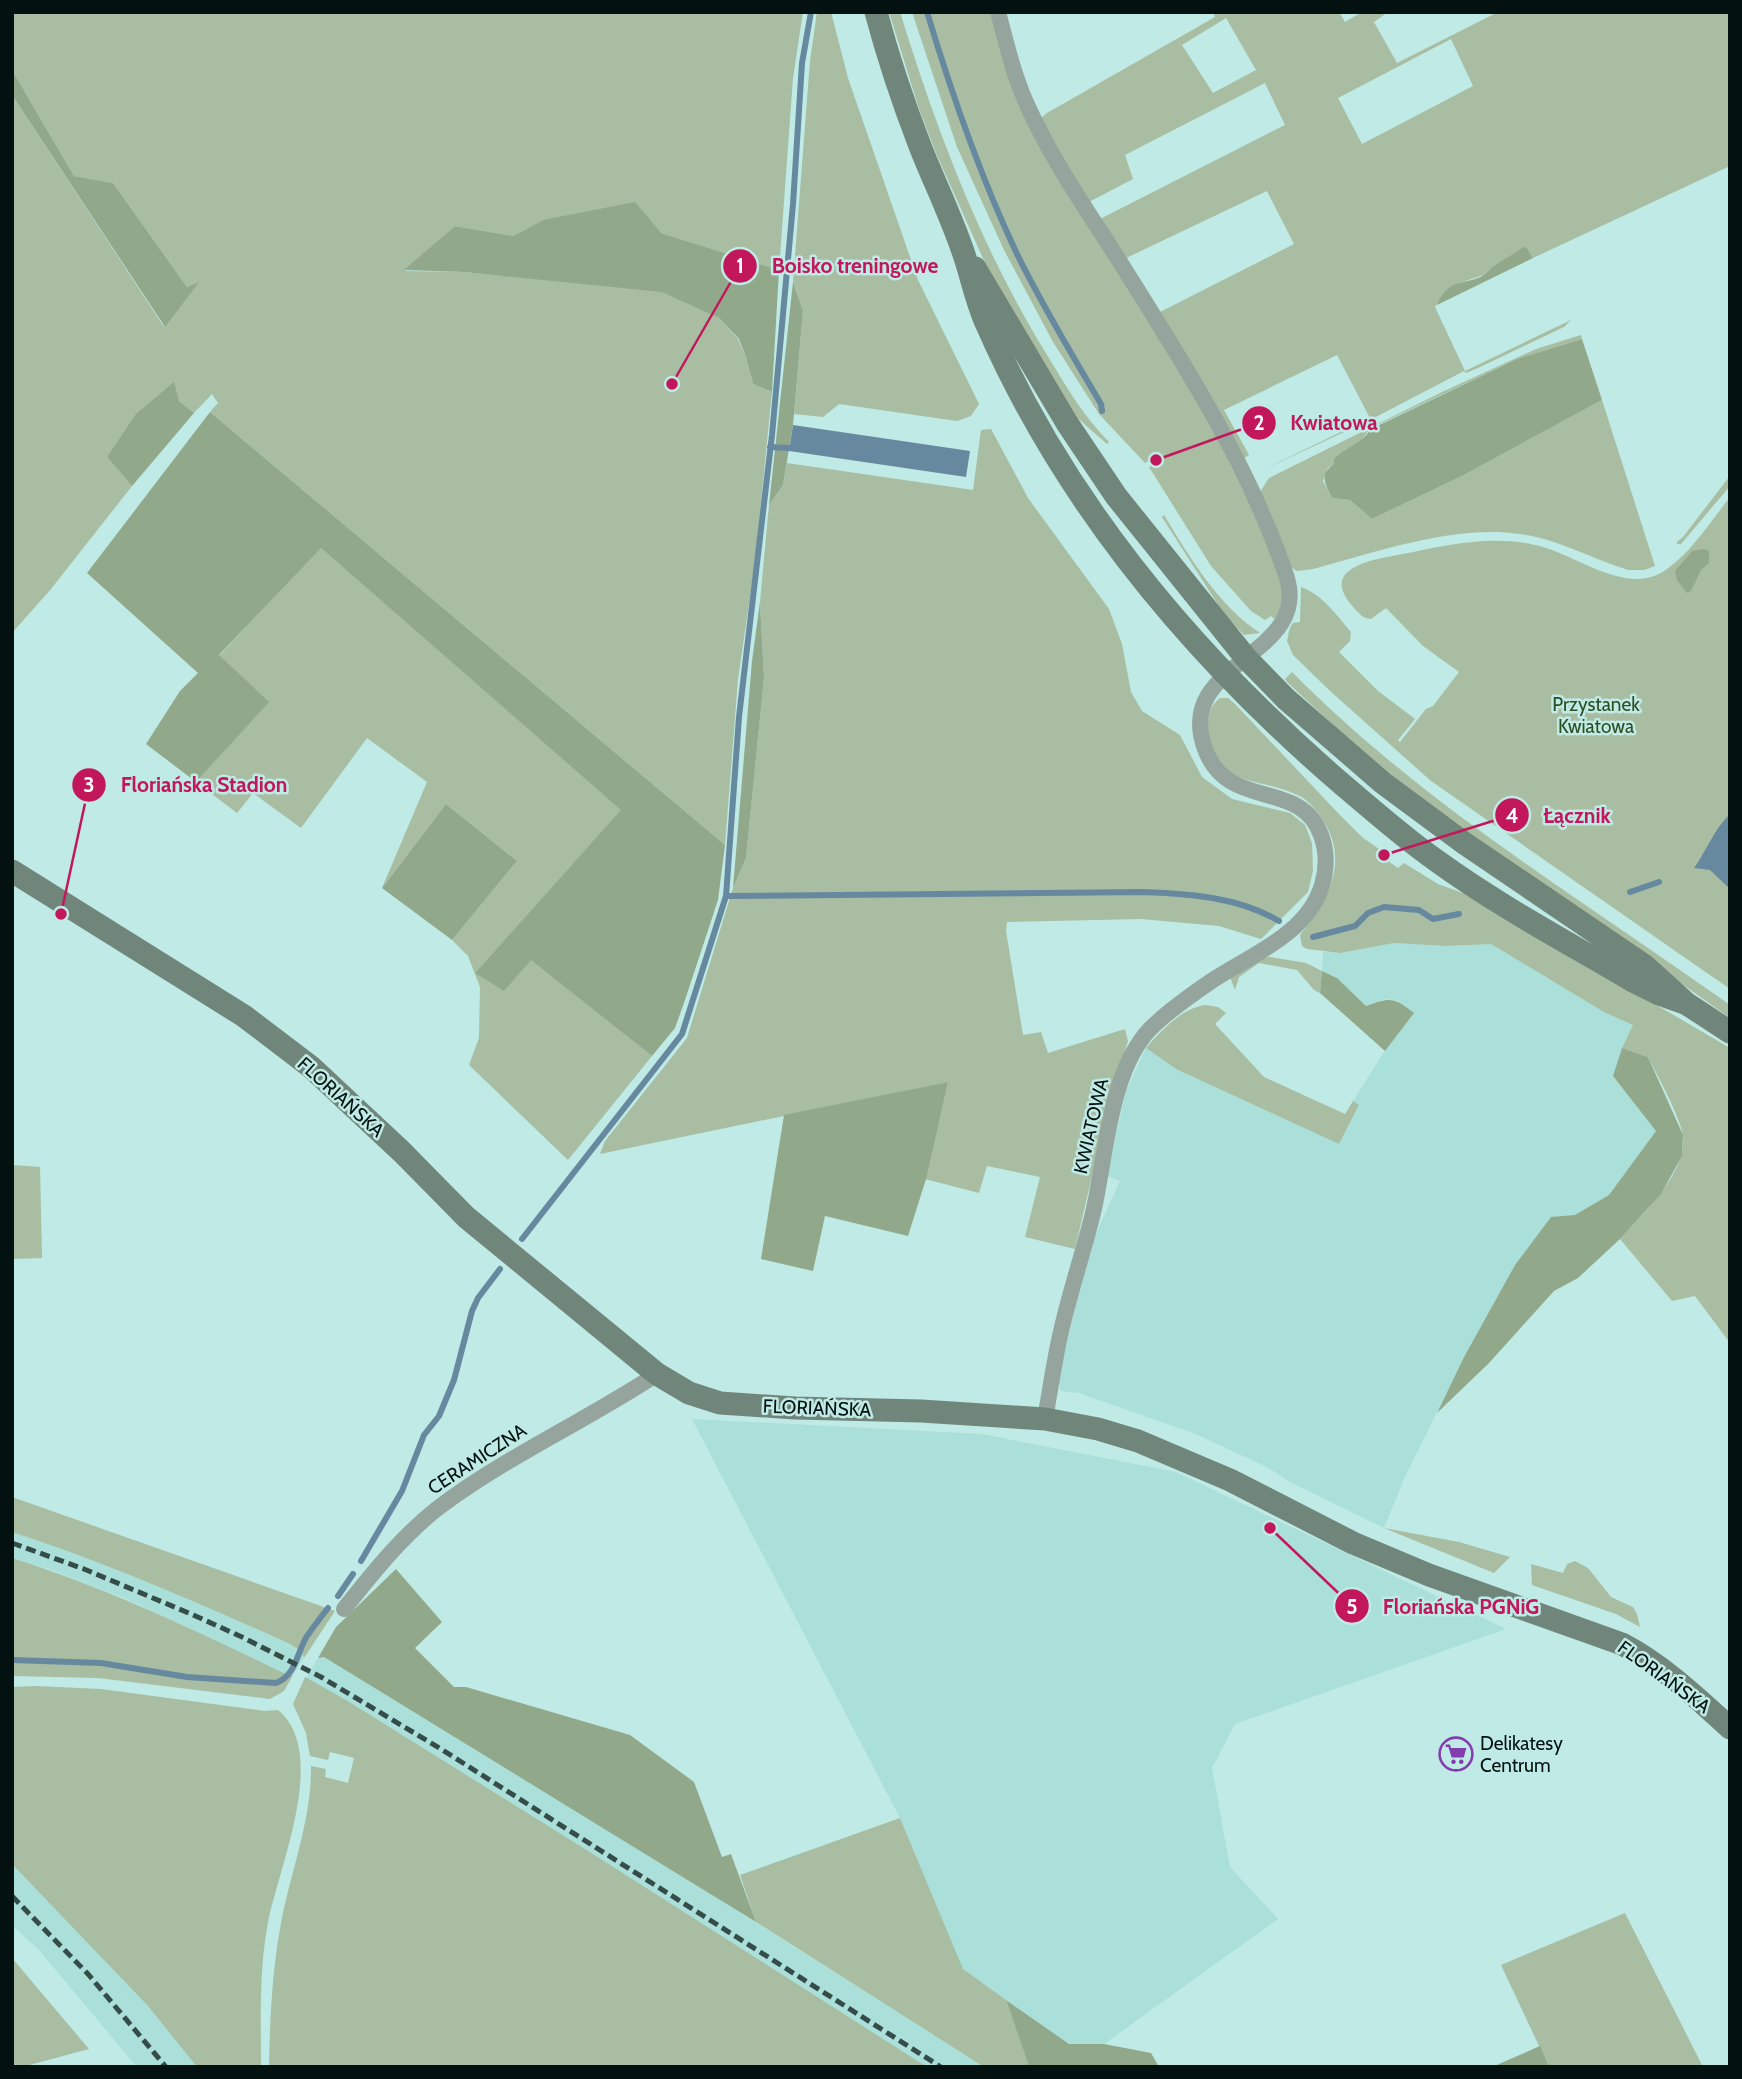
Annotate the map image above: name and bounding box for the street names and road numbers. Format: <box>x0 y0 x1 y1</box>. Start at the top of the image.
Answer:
street label: FLORIAŃSKA <box>293 1051 390 1142</box>
street label: KWIATOWA <box>1069 1076 1113 1176</box>
street label: FLORIAŃSKA <box>762 1394 872 1421</box>
street label: CERAMICZNA <box>423 1418 531 1499</box>
street label: FLORIAŃSKA <box>1613 1635 1715 1718</box>

